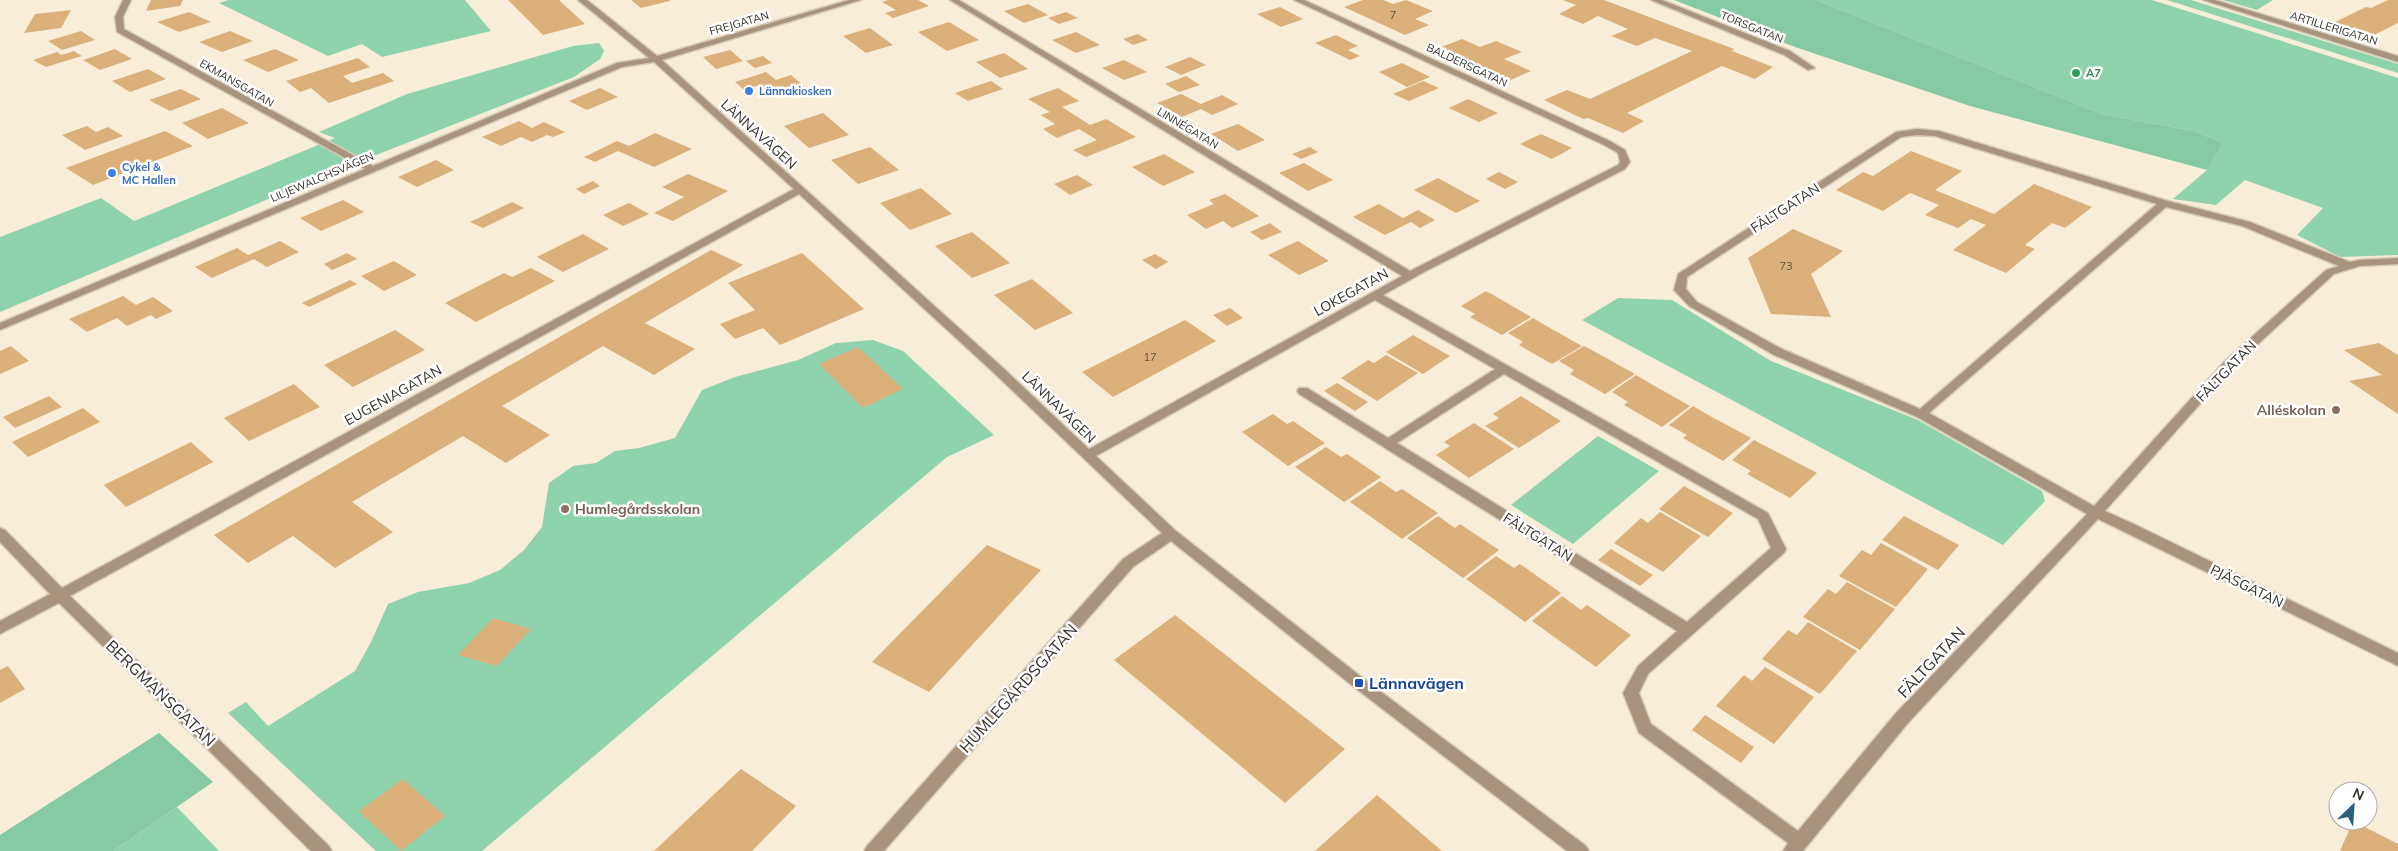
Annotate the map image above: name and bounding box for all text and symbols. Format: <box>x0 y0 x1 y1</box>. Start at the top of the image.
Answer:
street label: FREJGATAN <box>708 8 770 38</box>
house number: 7 <box>1390 8 1396 22</box>
street label: TORSGATAN <box>1719 8 1785 46</box>
street label: ARTILLERIGATAN <box>2288 8 2380 48</box>
street label: BALDERSGATAN <box>1424 40 1510 90</box>
street label: EKMANSGATAN <box>197 56 277 110</box>
place label: A7 <box>2086 66 2101 80</box>
marker: A7 <box>2070 67 2082 79</box>
place label: Lännakiosken <box>759 84 832 98</box>
marker: Lännakiosken <box>743 85 755 97</box>
street label: LÄNNAVÄGEN <box>717 95 801 173</box>
street label: LINNÉGATAN <box>1155 104 1221 152</box>
street label: LILJEWALCHSVÄGEN <box>268 149 376 205</box>
place label: Cykel & MC Hallen <box>122 160 176 187</box>
marker: Cykel & MC Hallen <box>106 167 118 179</box>
street label: FÄLTGATAN <box>1747 179 1823 237</box>
house number: 73 <box>1779 259 1793 273</box>
street label: LOKEGATAN <box>1311 264 1391 320</box>
street label: FÄLTGATAN <box>2192 336 2260 406</box>
house number: 17 <box>1143 350 1157 364</box>
street label: EUGENIAGATAN <box>341 361 445 429</box>
street label: LÄNNAVÄGEN <box>1018 367 1100 447</box>
place label: Alléskolan <box>2257 401 2326 419</box>
marker: Alléskolan <box>2330 404 2342 416</box>
place label: Humlegårdsskolan <box>575 500 700 518</box>
marker: Humlegårdsskolan <box>559 503 571 515</box>
street label: FÄLTGATAN <box>1500 509 1576 565</box>
street label: PJÄSGATAN <box>2207 561 2287 611</box>
street label: HUMLEGÅRDSGATAN <box>955 619 1081 757</box>
street label: FÄLTGATAN <box>1893 622 1969 702</box>
street label: BERGMANSGATAN <box>102 636 220 750</box>
place label: Lännavägen <box>1369 673 1464 693</box>
marker: Lännavägen <box>1353 677 1365 689</box>
north arrow <box>2328 781 2378 831</box>
text: N <box>2350 784 2367 805</box>

